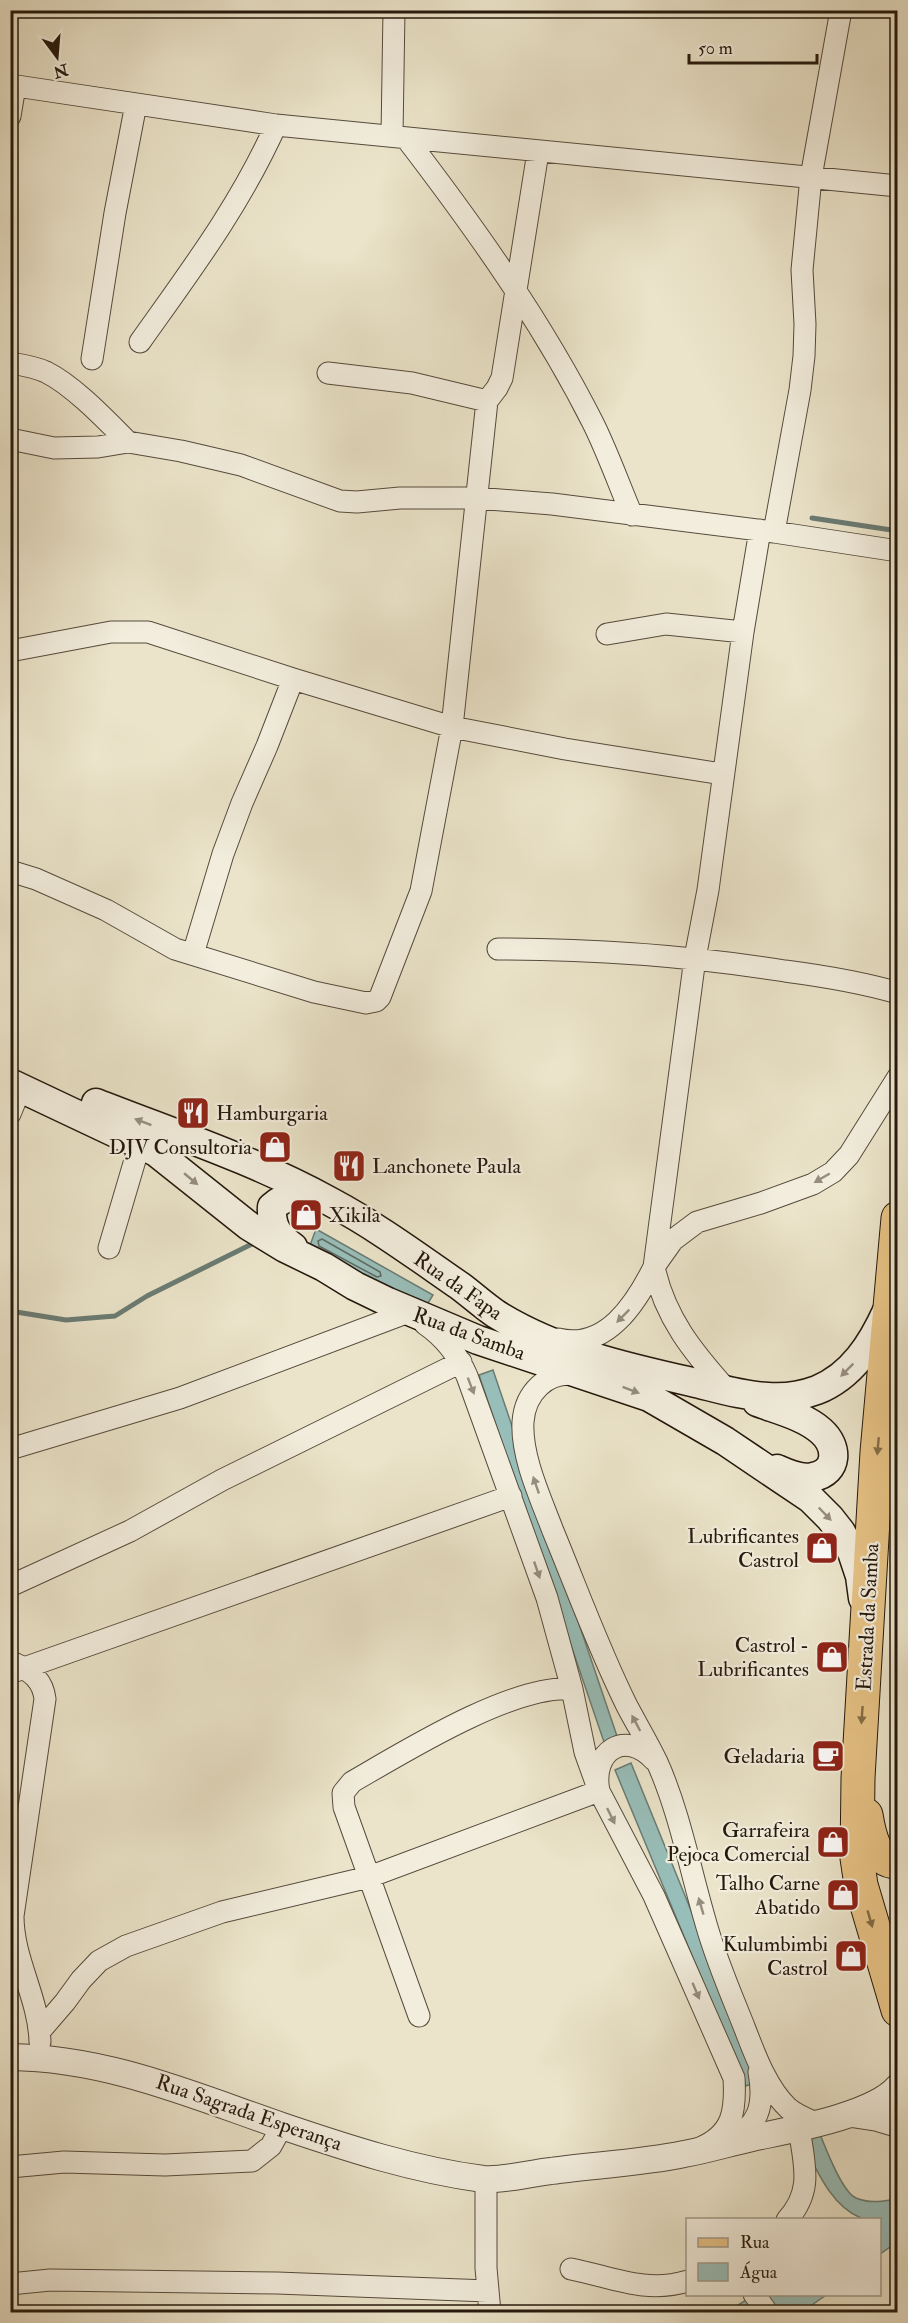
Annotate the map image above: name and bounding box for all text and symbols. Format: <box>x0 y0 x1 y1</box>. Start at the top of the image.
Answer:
north arrow <box>27 27 87 87</box>
scale bar <box>689 27 816 65</box>
text: 50 m <box>698 37 733 60</box>
text: N <box>51 59 71 82</box>
restaurant icon: Hamburgaria <box>175 1095 211 1131</box>
place label: Hamburgaria <box>216 1100 328 1127</box>
one-way arrow <box>134 1116 152 1126</box>
shop icon: DJV Consultoria <box>257 1129 293 1165</box>
place label: DJV Consultoria <box>109 1134 252 1161</box>
restaurant icon: Lanchonete Paula <box>331 1148 367 1184</box>
place label: Lanchonete Paula <box>372 1153 521 1180</box>
one-way arrow <box>183 1172 198 1185</box>
one-way arrow <box>814 1173 831 1183</box>
shop icon: Xikila <box>288 1197 324 1233</box>
place label: Xikila <box>329 1202 381 1229</box>
street label: Rua da Fapa <box>408 1246 508 1327</box>
street label: Rua da Samba <box>409 1301 529 1367</box>
one-way arrow <box>616 1308 630 1323</box>
one-way arrow <box>841 1362 855 1376</box>
one-way arrow <box>467 1377 476 1395</box>
one-way arrow <box>622 1385 640 1395</box>
one-way arrow <box>873 1436 883 1455</box>
one-way arrow <box>531 1476 540 1494</box>
one-way arrow <box>818 1506 832 1520</box>
place label: Lubrificantes Castrol <box>687 1523 800 1574</box>
shop icon: Lubrificantes Castrol <box>804 1530 840 1566</box>
street label: Estrada da Samba <box>851 1542 885 1692</box>
one-way arrow <box>532 1561 542 1579</box>
place label: Castrol - Lubrificantes <box>697 1632 809 1683</box>
shop icon: Castrol - Lubrificantes <box>814 1639 850 1675</box>
one-way arrow <box>858 1706 867 1725</box>
one-way arrow <box>631 1714 641 1731</box>
cafe icon: Geladaria <box>810 1738 846 1774</box>
place label: Geladaria <box>724 1743 805 1770</box>
one-way arrow <box>606 1807 616 1824</box>
place label: Garrafeira Pejoca Comercial <box>667 1817 811 1868</box>
shop icon: Garrafeira Pejoca Comercial <box>815 1824 851 1860</box>
place label: Talho Carne Abatido <box>716 1870 820 1921</box>
shop icon: Talho Carne Abatido <box>825 1877 861 1913</box>
one-way arrow <box>696 1897 705 1915</box>
one-way arrow <box>866 1910 875 1928</box>
place label: Kulumbimbi Castrol <box>723 1931 829 1982</box>
shop icon: Kulumbimbi Castrol <box>833 1938 869 1974</box>
one-way arrow <box>692 1982 701 2000</box>
street label: Rua Sagrada Esperança <box>152 2068 346 2158</box>
legend <box>686 2218 881 2296</box>
text: Rua <box>740 2231 770 2254</box>
text: Água <box>739 2261 778 2284</box>

